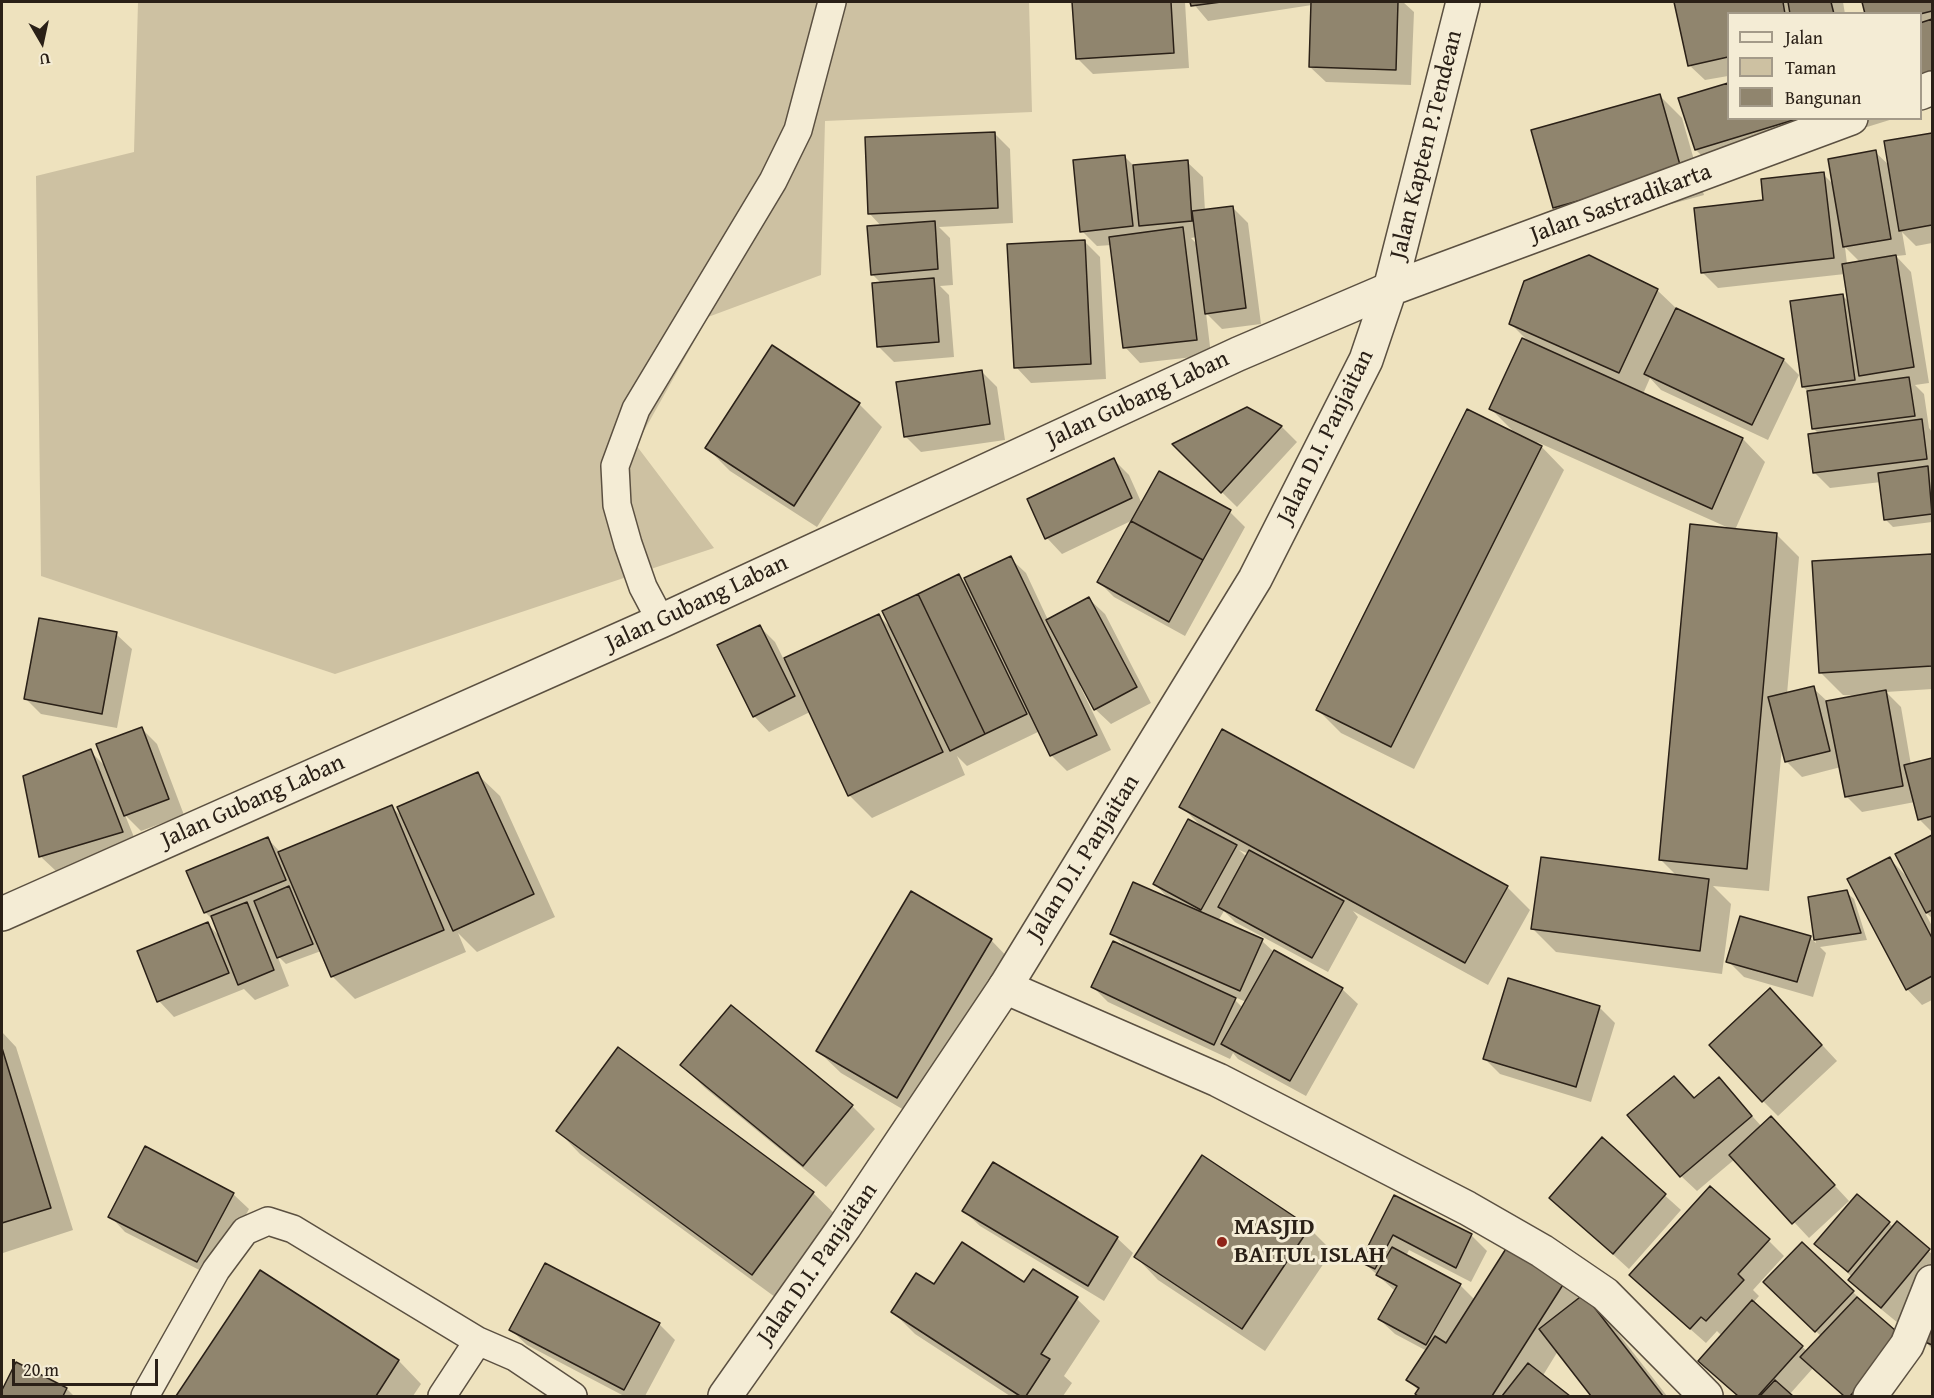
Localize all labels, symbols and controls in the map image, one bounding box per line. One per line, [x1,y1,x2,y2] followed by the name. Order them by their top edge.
[12,12,72,72] north arrow
[1727,12,1922,120] legend
[1785,24,1823,51] text: Jalan
[1385,27,1469,263] street label: Jalan Kapten P.Tendean
[38,47,52,72] text: U
[1785,54,1836,81] text: Taman
[1785,84,1861,111] text: Bangunan
[1527,158,1715,250] street label: Jalan Sastradikarta
[1042,345,1234,455] street label: Jalan Gubang Laban
[1271,345,1381,529] street label: Jalan D.I. Panjaitan
[601,549,793,659] street label: Jalan Gubang Laban
[157,749,349,855] street label: Jalan Gubang Laban
[1021,770,1147,946] street label: Jalan D.I. Panjaitan
[752,1178,884,1350] street label: Jalan D.I. Panjaitan
[1234,1214,1385,1270] place label: MASJID BAITUL ISLAH
[1215,1235,1229,1249] marker: MASJID BAITUL ISLAH
[15,1347,160,1385] scale bar
[23,1356,59,1383] text: 20 m

